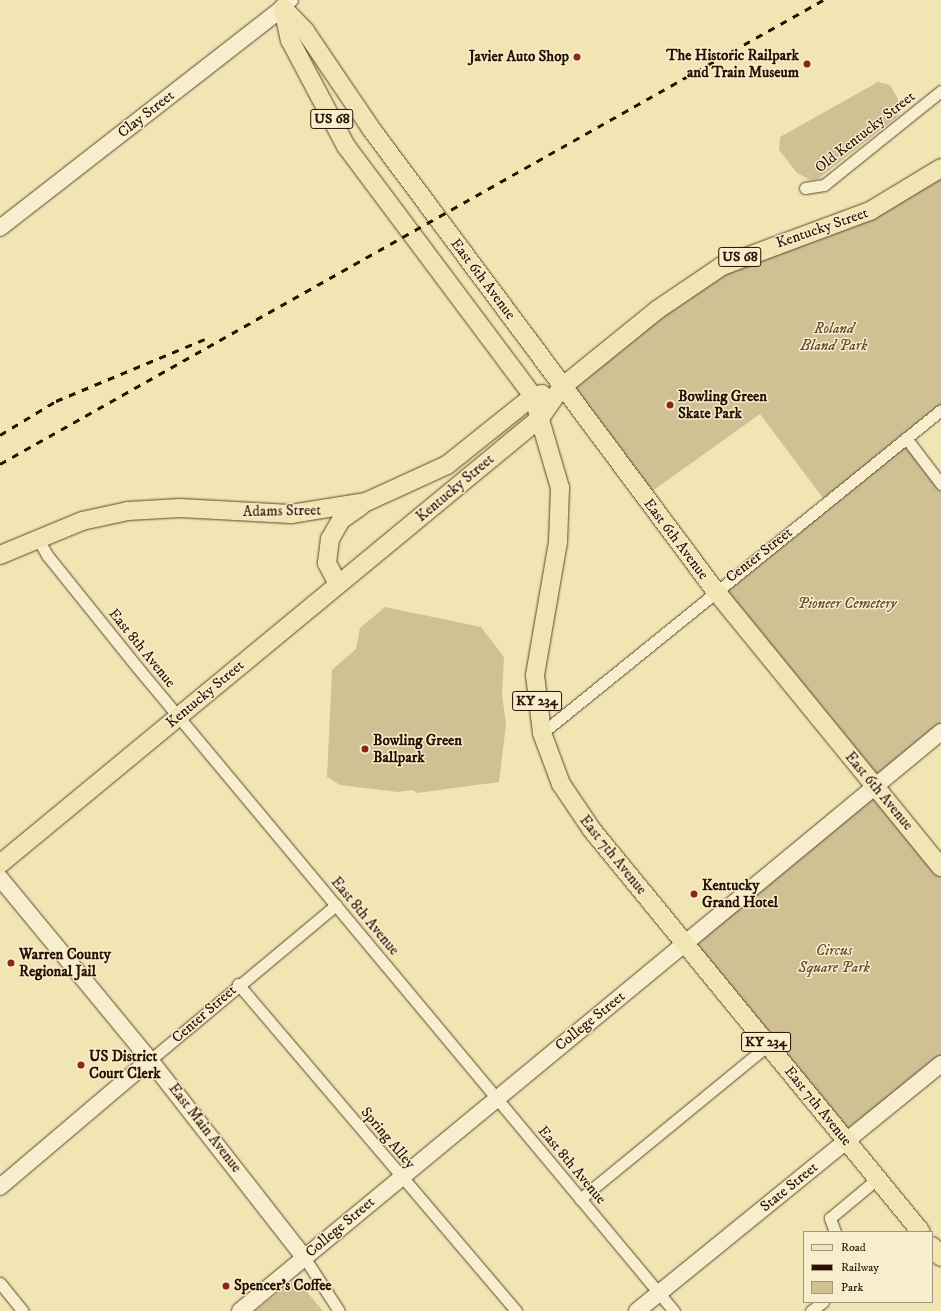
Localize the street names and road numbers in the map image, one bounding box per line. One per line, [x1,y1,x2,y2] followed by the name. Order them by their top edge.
[114,86,178,142] street label: Clay Street
[811,87,919,177] street label: Old Kentucky Street
[310,107,354,131] road number: US 68
[774,204,870,252] street label: Kentucky Street
[447,235,519,323] street label: East 6th Avenue
[718,245,762,269] road number: US 68
[412,450,498,526] street label: Kentucky Street
[640,495,712,583] street label: East 6th Avenue
[243,501,321,521] street label: Adams Street
[722,524,796,586] street label: Center Street
[105,605,179,691] street label: East 8th Avenue
[162,656,248,732] street label: Kentucky Street
[512,689,562,713] road number: KY 234
[841,748,917,834] street label: East 6th Avenue
[575,812,651,898] street label: East 7th Avenue
[327,873,403,959] street label: East 8th Avenue
[168,981,240,1047] street label: Center Street
[551,987,629,1055] street label: College Street
[741,1030,791,1054] road number: KY 234
[780,1063,856,1149] street label: East 7th Avenue
[165,1080,245,1176] street label: East Main Avenue
[357,1103,419,1173] street label: Spring Alley
[534,1122,610,1208] street label: East 8th Avenue
[757,1158,821,1216] street label: State Street
[302,1193,378,1261] street label: College Street

